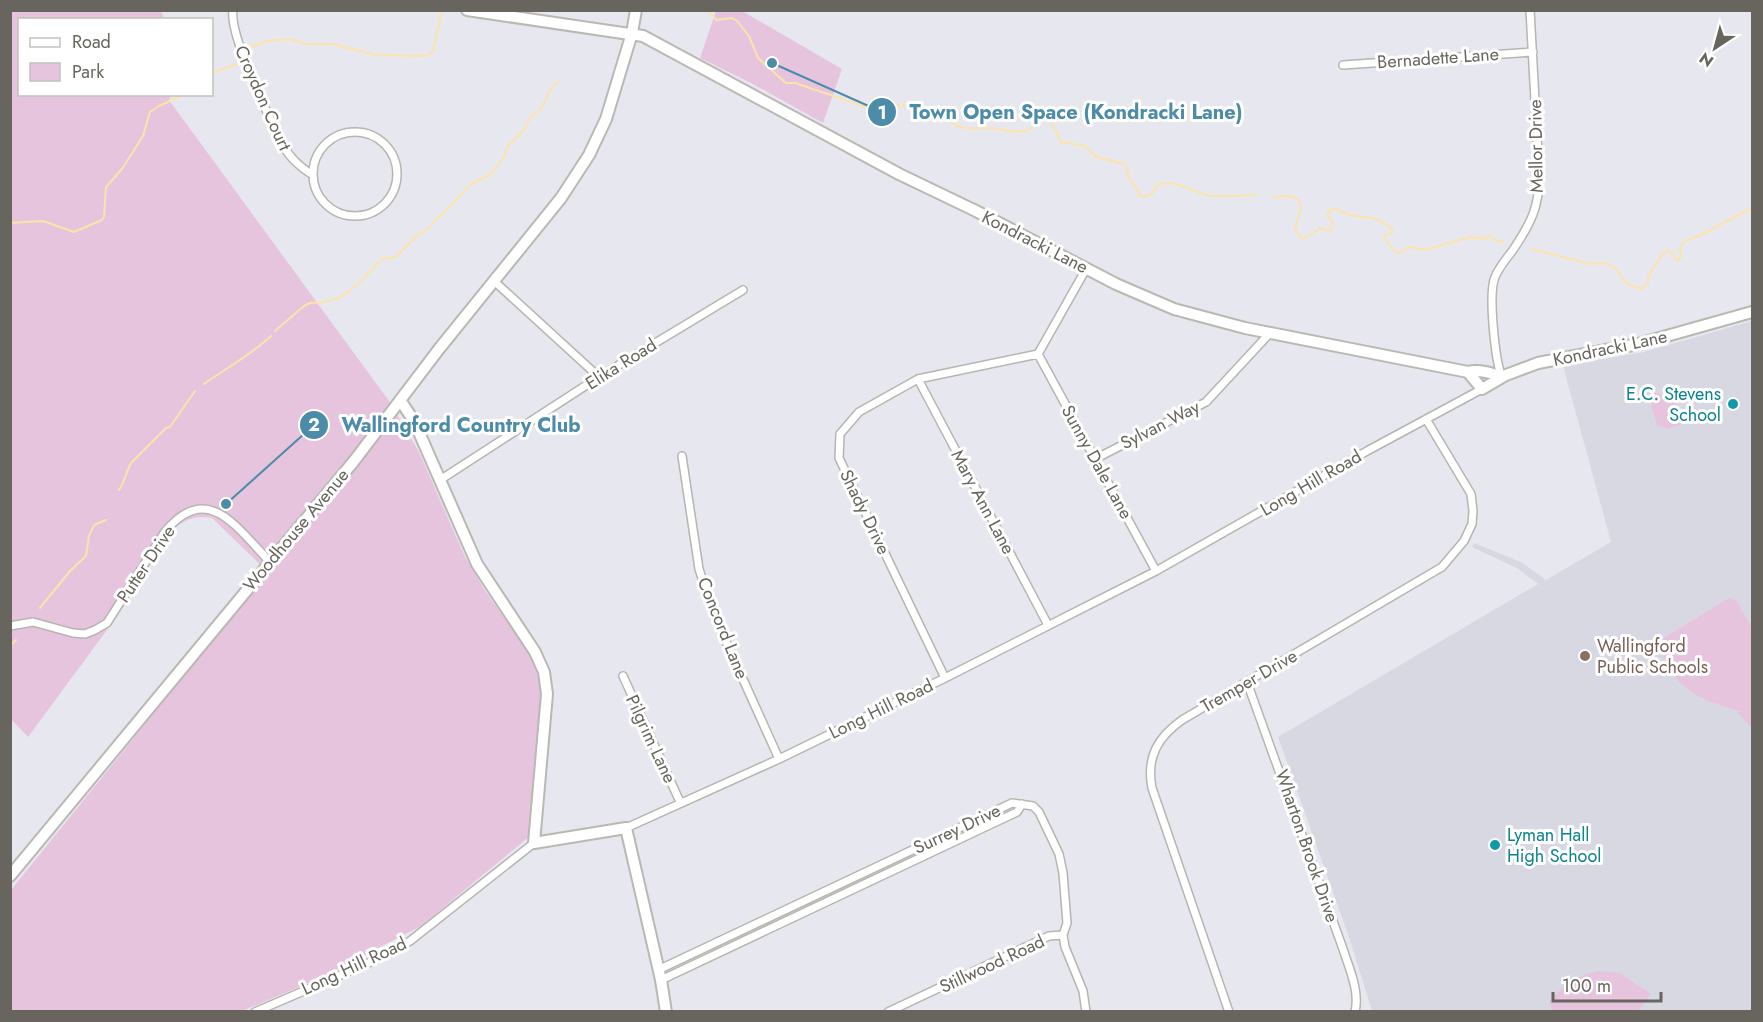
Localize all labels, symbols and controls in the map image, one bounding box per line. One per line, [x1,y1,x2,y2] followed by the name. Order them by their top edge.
[18,18,213,96] legend
[1685,18,1745,78] north arrow
[72,29,111,55] text: Road
[228,41,298,155] street label: Croydon Court
[1376,41,1500,75] street label: Bernadette Lane
[1695,47,1718,73] text: N
[72,59,104,85] text: Park
[867,93,1255,131] callout: Town Open Space (Kondracki Lane)
[909,98,1243,127] text: Town Open Space (Kondracki Lane)
[1522,99,1550,193] street label: Mellor Drive
[877,100,887,126] text: 1
[977,204,1093,280] street label: Kondracki Lane
[1551,323,1669,373] street label: Kondracki Lane
[580,332,662,396] street label: Elika Road
[1626,381,1721,428] place label: E.C. Stevens School
[1116,394,1204,456] street label: Sylvan Way
[1726,397,1740,411] marker: E.C. Stevens School
[1055,400,1139,524] street label: Sunny Dale Lane
[299,406,592,444] callout: Wallingford Country Club
[341,411,581,440] text: Wallingford Country Club
[308,412,320,438] text: 2
[1256,443,1366,523] street label: Long Hill Road
[945,445,1021,559] street label: Mary Ann Lane
[237,463,355,597] street label: Woodhouse Avenue
[833,465,897,559] street label: Shady Drive
[110,520,182,608] street label: Putter Drive
[691,573,755,683] street label: Concord Lane
[1597,633,1708,680] place label: Wallingford Public Schools
[1196,643,1302,719] street label: Tremper Drive
[1578,649,1592,663] marker: Wallingford Public Schools
[824,673,938,745] street label: Long Hill Road
[619,691,683,787] street label: Pilgrim Lane
[1269,766,1345,926] street label: Wharton Brook Drive
[909,797,1005,861] street label: Surrey Drive
[1507,822,1601,869] place label: Lyman Hall High School
[1488,838,1502,852] marker: Lyman Hall High School
[935,928,1049,1000] street label: Stillwood Road
[297,930,411,1002] street label: Long Hill Road
[1553,965,1661,1003] scale bar
[1562,973,1611,999] text: 100 m

